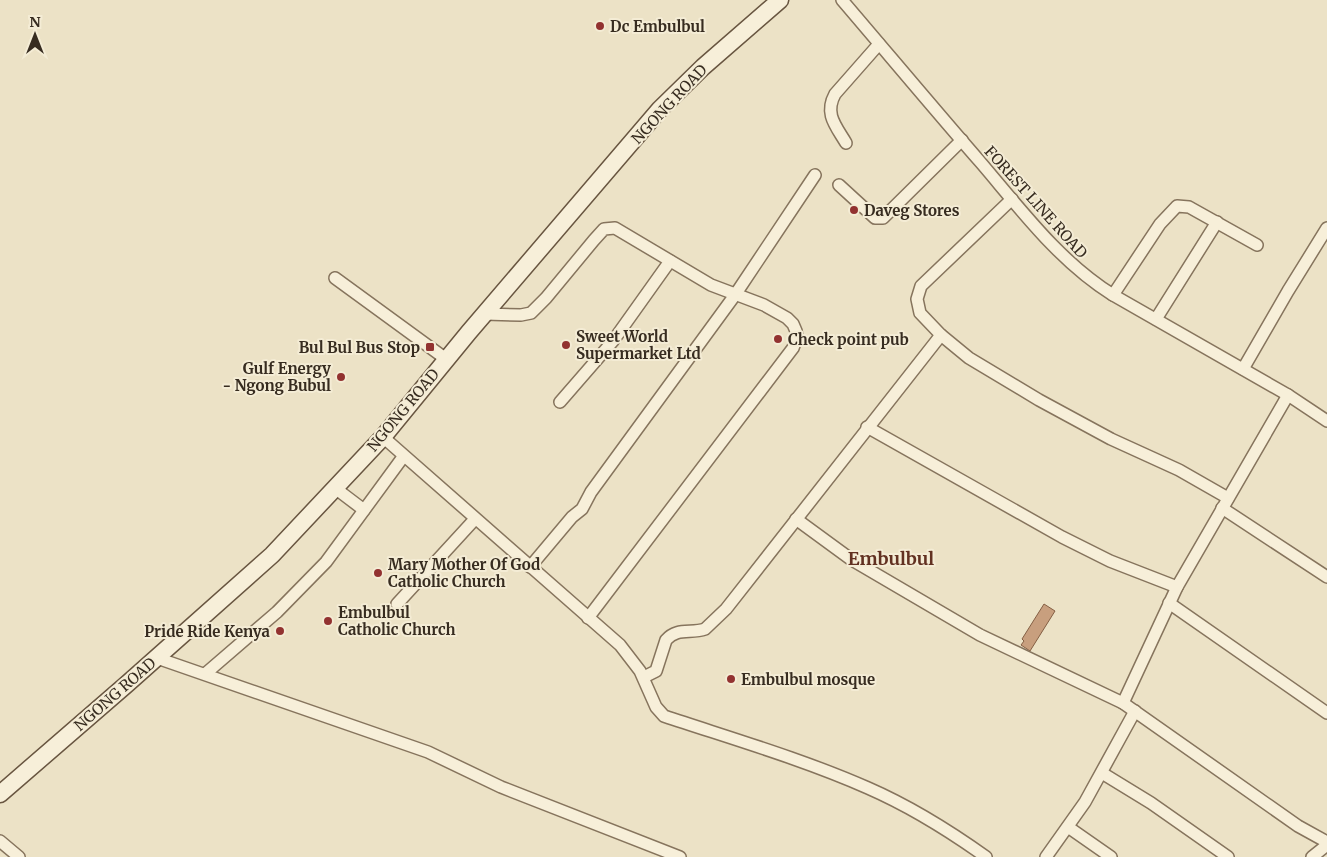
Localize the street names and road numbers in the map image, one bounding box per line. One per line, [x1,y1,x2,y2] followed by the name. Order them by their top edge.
[627,60,711,148] street label: NGONG ROAD
[981,142,1091,262] street label: FOREST LINE ROAD
[363,365,443,455] street label: NGONG ROAD
[70,653,160,735] street label: NGONG ROAD

